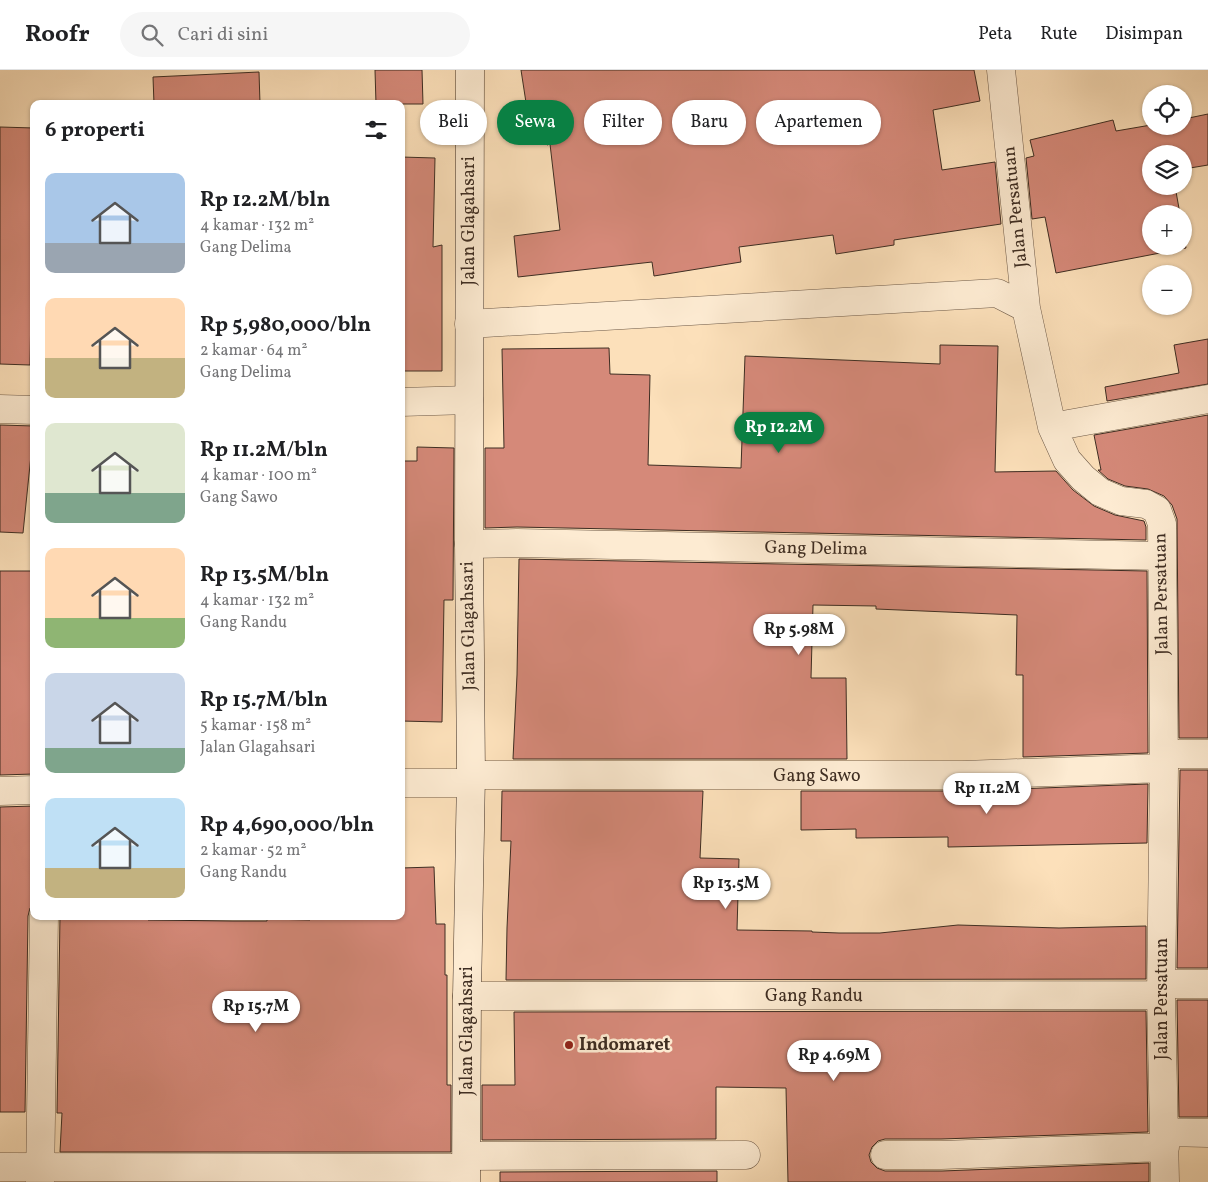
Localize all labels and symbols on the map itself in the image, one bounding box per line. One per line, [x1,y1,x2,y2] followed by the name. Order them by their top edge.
[997,145,1035,269] street label: Jalan Persatuan
[457,156,482,286] street label: Jalan Glagahsari
[727,412,831,454] pin: Rp 12.2M
[1148,532,1176,655] street label: Jalan Persatuan
[764,536,868,562] street label: Gang Delima
[455,561,483,691] street label: Jalan Glagahsari
[747,614,851,656] pin: Rp 5.98M
[773,764,861,789] street label: Gang Sawo
[935,772,1039,815] pin: Rp 11.2M
[674,868,778,910] pin: Rp 13.5M
[1150,938,1175,1060] street label: Jalan Persatuan
[455,966,480,1096] street label: Jalan Glagahsari
[765,984,863,1009] street label: Gang Randu
[204,990,308,1033] pin: Rp 15.7M
[579,1033,671,1058] place label: Indomaret
[563,1039,575,1051] marker: Indomaret
[782,1040,886,1082] pin: Rp 4.69M

